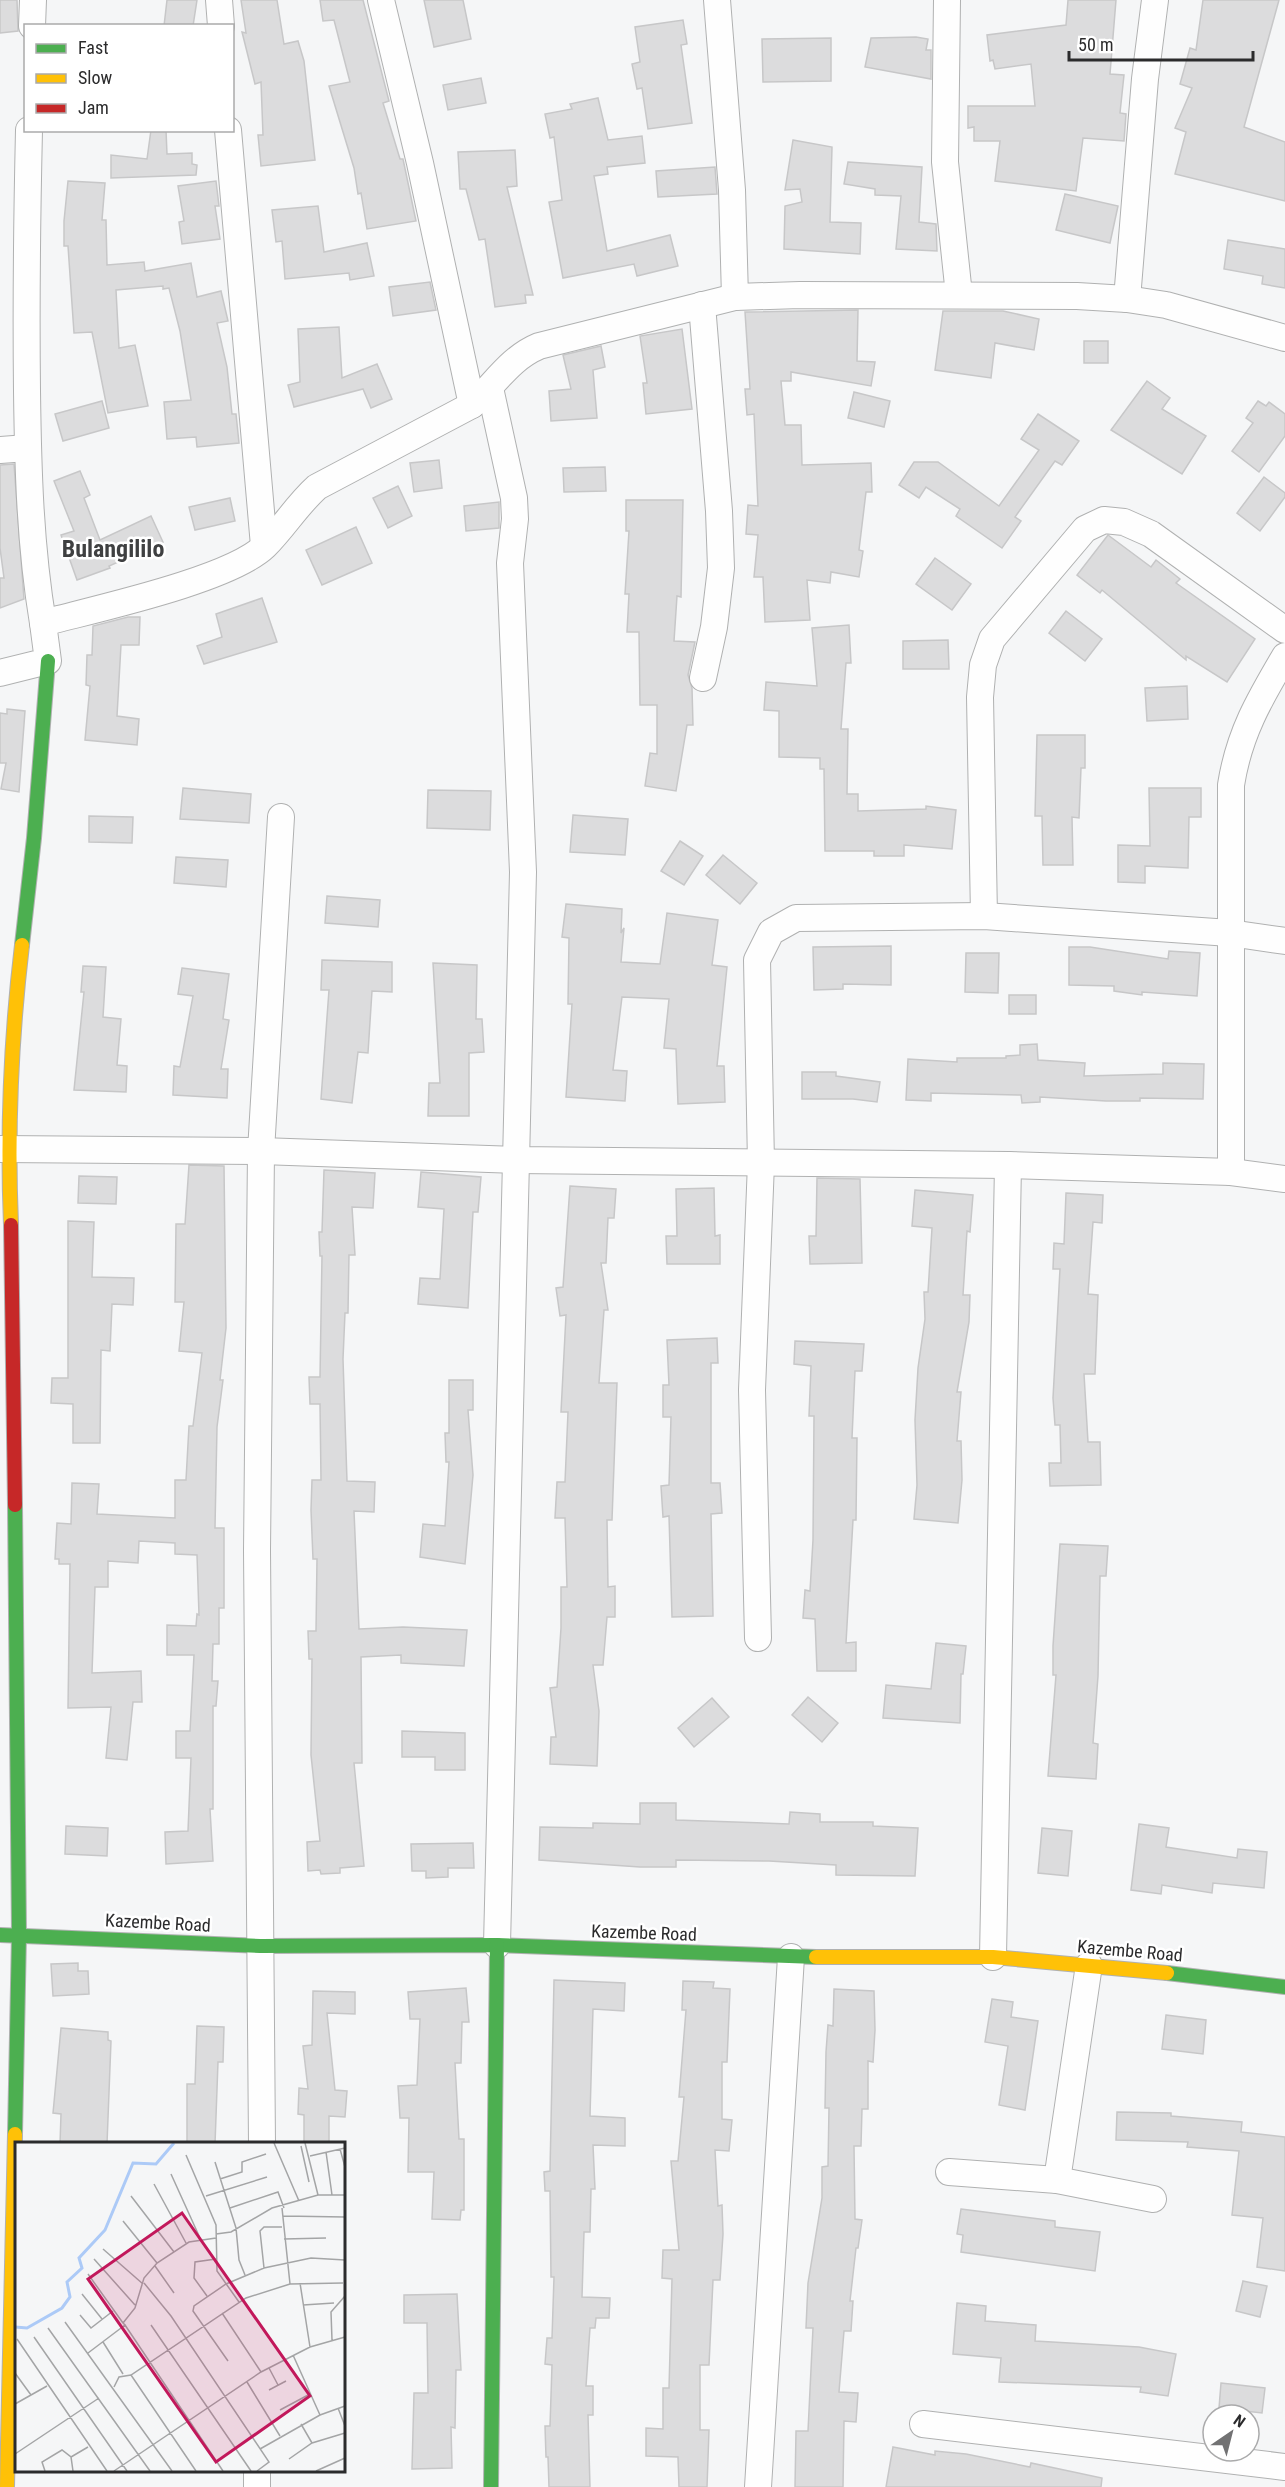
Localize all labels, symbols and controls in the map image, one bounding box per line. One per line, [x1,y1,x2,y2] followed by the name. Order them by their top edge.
[24,24,234,132] legend
[1069,24,1254,62] scale bar
[1078,34,1113,55] text: 50 m
[78,37,109,58] text: Fast
[78,67,113,88] text: Slow
[78,97,109,118] text: Jam
[62,535,164,563] district label: Bulangililo
[105,1909,211,1936] street label: Kazembe Road
[591,1920,697,1945] street label: Kazembe Road
[1076,1935,1184,1966] street label: Kazembe Road
[15,2142,345,2472] inset map
[1201,2403,1261,2463] north arrow
[1230,2411,1249,2432] text: N

